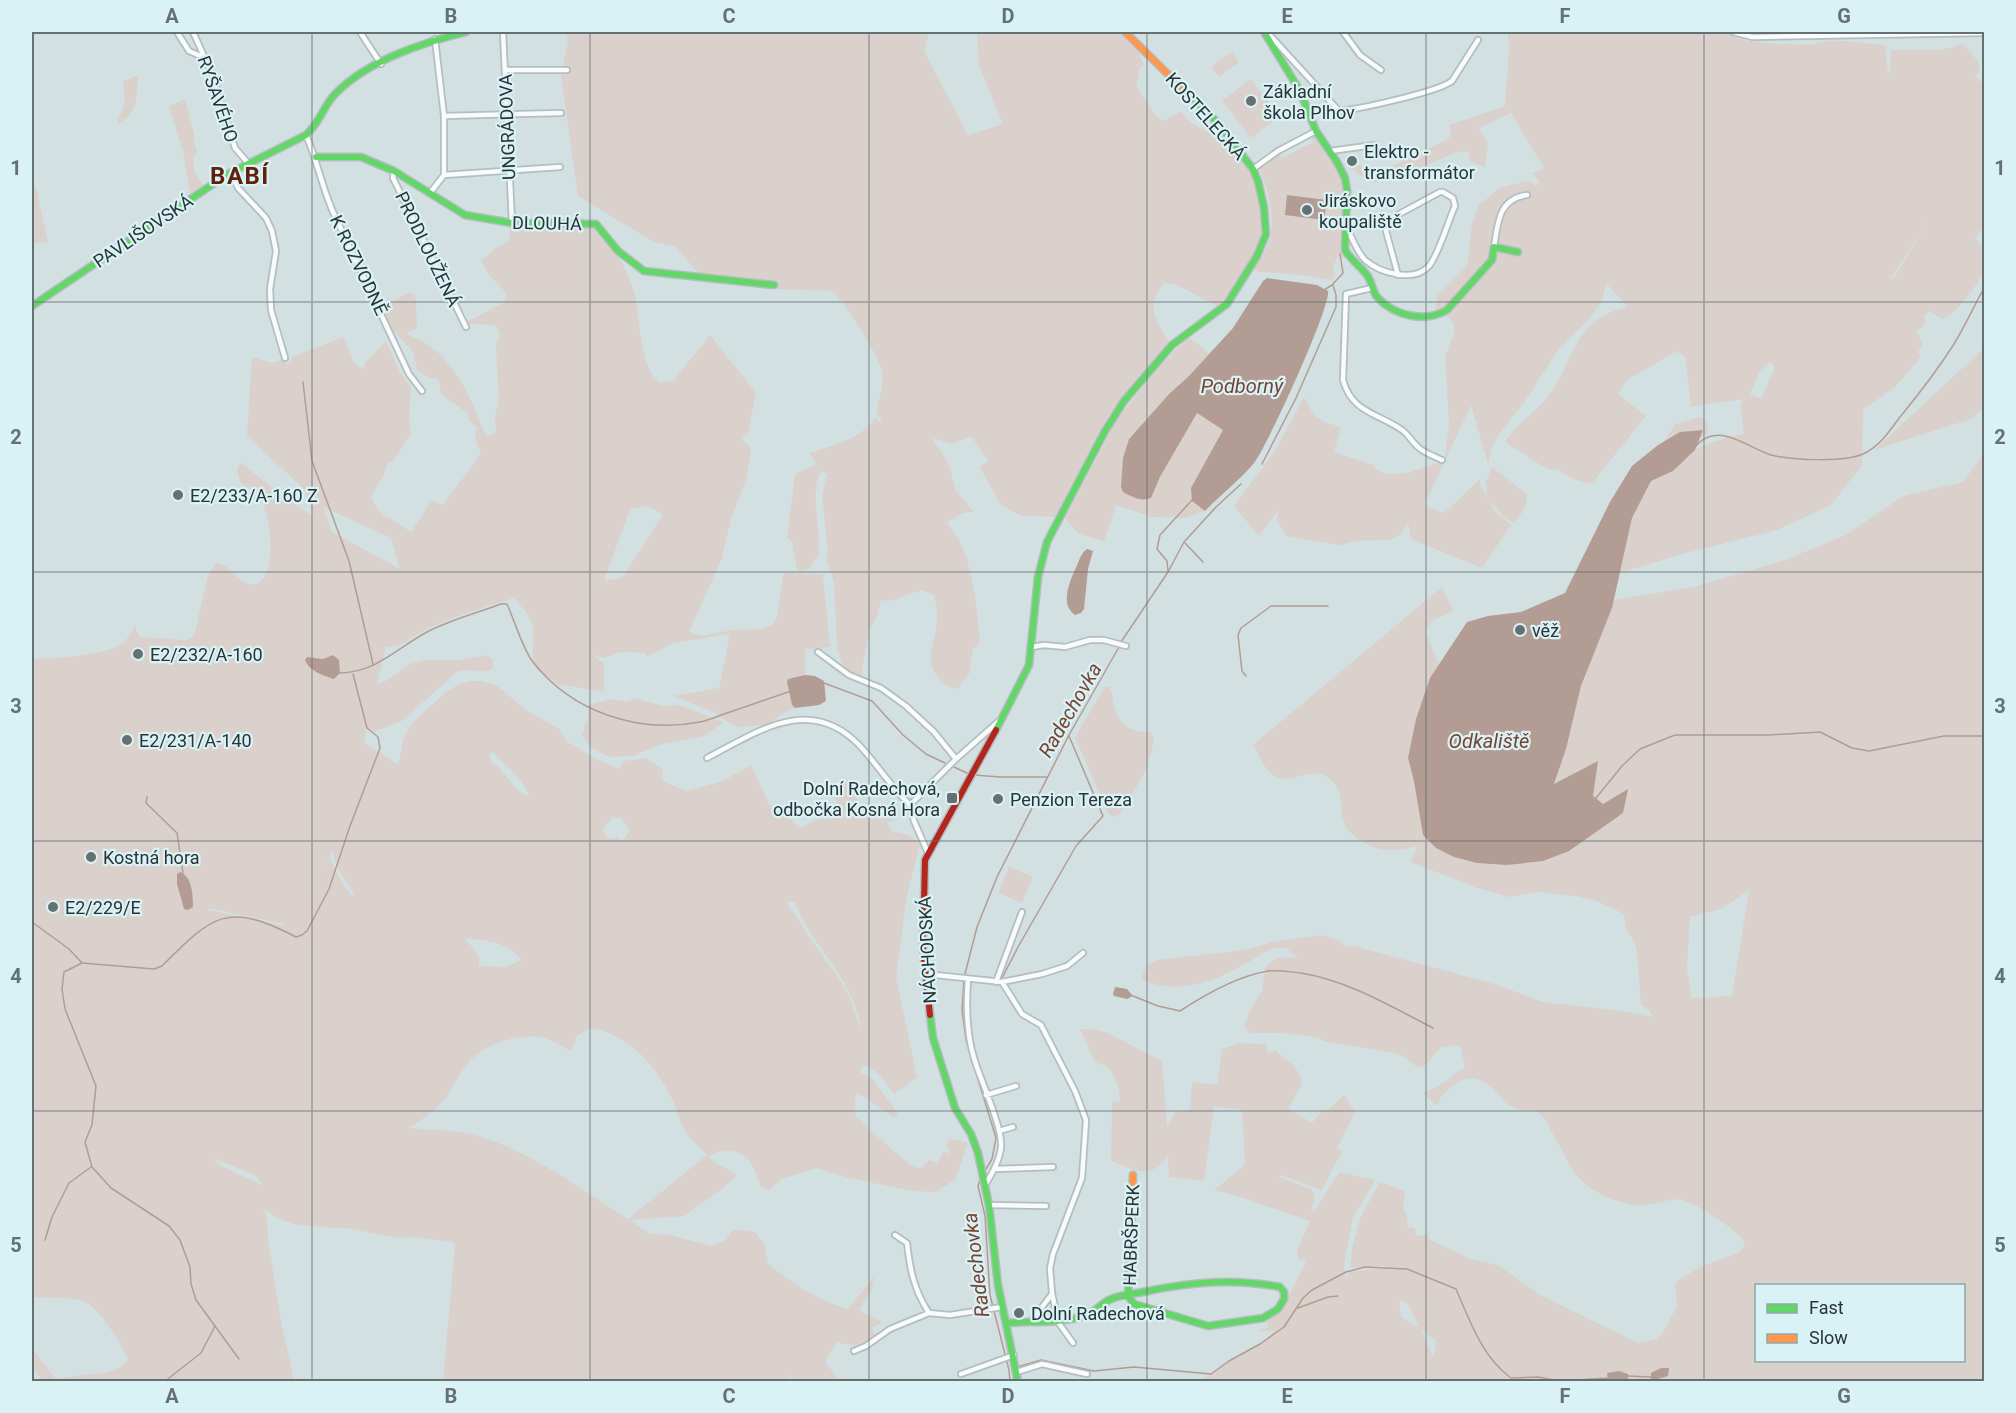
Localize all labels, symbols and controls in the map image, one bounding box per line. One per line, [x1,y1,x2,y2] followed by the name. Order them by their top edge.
[165,4,179,28] text: A
[445,4,457,28] text: B
[722,4,736,28] text: C
[1002,4,1015,28] text: D
[1281,4,1293,28] text: E
[1560,4,1571,28] text: F
[1837,4,1851,28] text: G
[193,53,243,145] street label: RYŠAVÉHO
[1161,68,1251,164] street label: KOSTELECKÁ
[495,73,519,180] street label: UNGRÁDOVA
[1263,81,1355,123] place label: Základní škola Plhov
[1244,94,1258,108] marker: Základní škola Plhov
[1364,141,1475,183] place label: Elektro - transformátor
[1345,154,1359,168] marker: Elektro - transformátor
[10,156,22,180] text: 1
[1994,156,2006,180] text: 1
[210,162,270,190] district label: BABÍ
[391,188,465,310] street label: PRODLOUŽENÁ
[89,190,197,272] street label: PAVLIŠOVSKÁ
[1319,190,1402,232] place label: Jiráskovo koupaliště
[1300,203,1314,217] marker: Jiráskovo koupaliště
[326,212,392,318] street label: K ROZVODNĚ
[512,212,582,234] street label: DLOUHÁ
[1201,374,1284,398] water label: Podborný
[10,425,22,449] text: 2
[1994,425,2006,449] text: 2
[190,485,318,506] place label: E2/233/A-160 Z
[171,488,185,502] marker: E2/233/A-160 Z
[1532,620,1559,641] place label: věž
[1513,623,1527,637] marker: věž
[150,644,263,665] place label: E2/232/A-160
[131,647,145,661] marker: E2/232/A-160
[1033,658,1107,762] water label: Radechovka
[10,694,22,718] text: 3
[1994,694,2006,718] text: 3
[1449,729,1529,753] water label: Odkaliště
[139,730,252,751] place label: E2/231/A-140
[120,733,134,747] marker: E2/231/A-140
[773,778,940,820] place label: Dolní Radechová, odbočka Kosná Hora
[1010,789,1132,810] place label: Penzion Tereza
[945,791,959,805] marker: Dolní Radechová, odbočka Kosná Hora
[991,792,1005,806] marker: Penzion Tereza
[103,847,199,868] place label: Kostná hora
[84,850,98,864] marker: Kostná hora
[914,896,940,1004] street label: NÁCHODSKÁ
[65,897,141,918] place label: E2/229/E
[46,900,60,914] marker: E2/229/E
[10,964,22,988] text: 4
[1994,964,2006,988] text: 4
[1119,1183,1143,1286] street label: HABRŠPERK
[958,1211,994,1319] water label: Radechovka
[10,1233,22,1257] text: 5
[1994,1233,2006,1257] text: 5
[1755,1284,1965,1362] legend
[1809,1297,1844,1318] text: Fast
[1031,1303,1165,1324] place label: Dolní Radechová
[1012,1306,1026,1320] marker: Dolní Radechová
[1809,1327,1848,1348] text: Slow
[165,1384,179,1408] text: A
[445,1384,457,1408] text: B
[722,1384,736,1408] text: C
[1002,1384,1015,1408] text: D
[1281,1384,1293,1408] text: E
[1560,1384,1571,1408] text: F
[1837,1384,1851,1408] text: G

